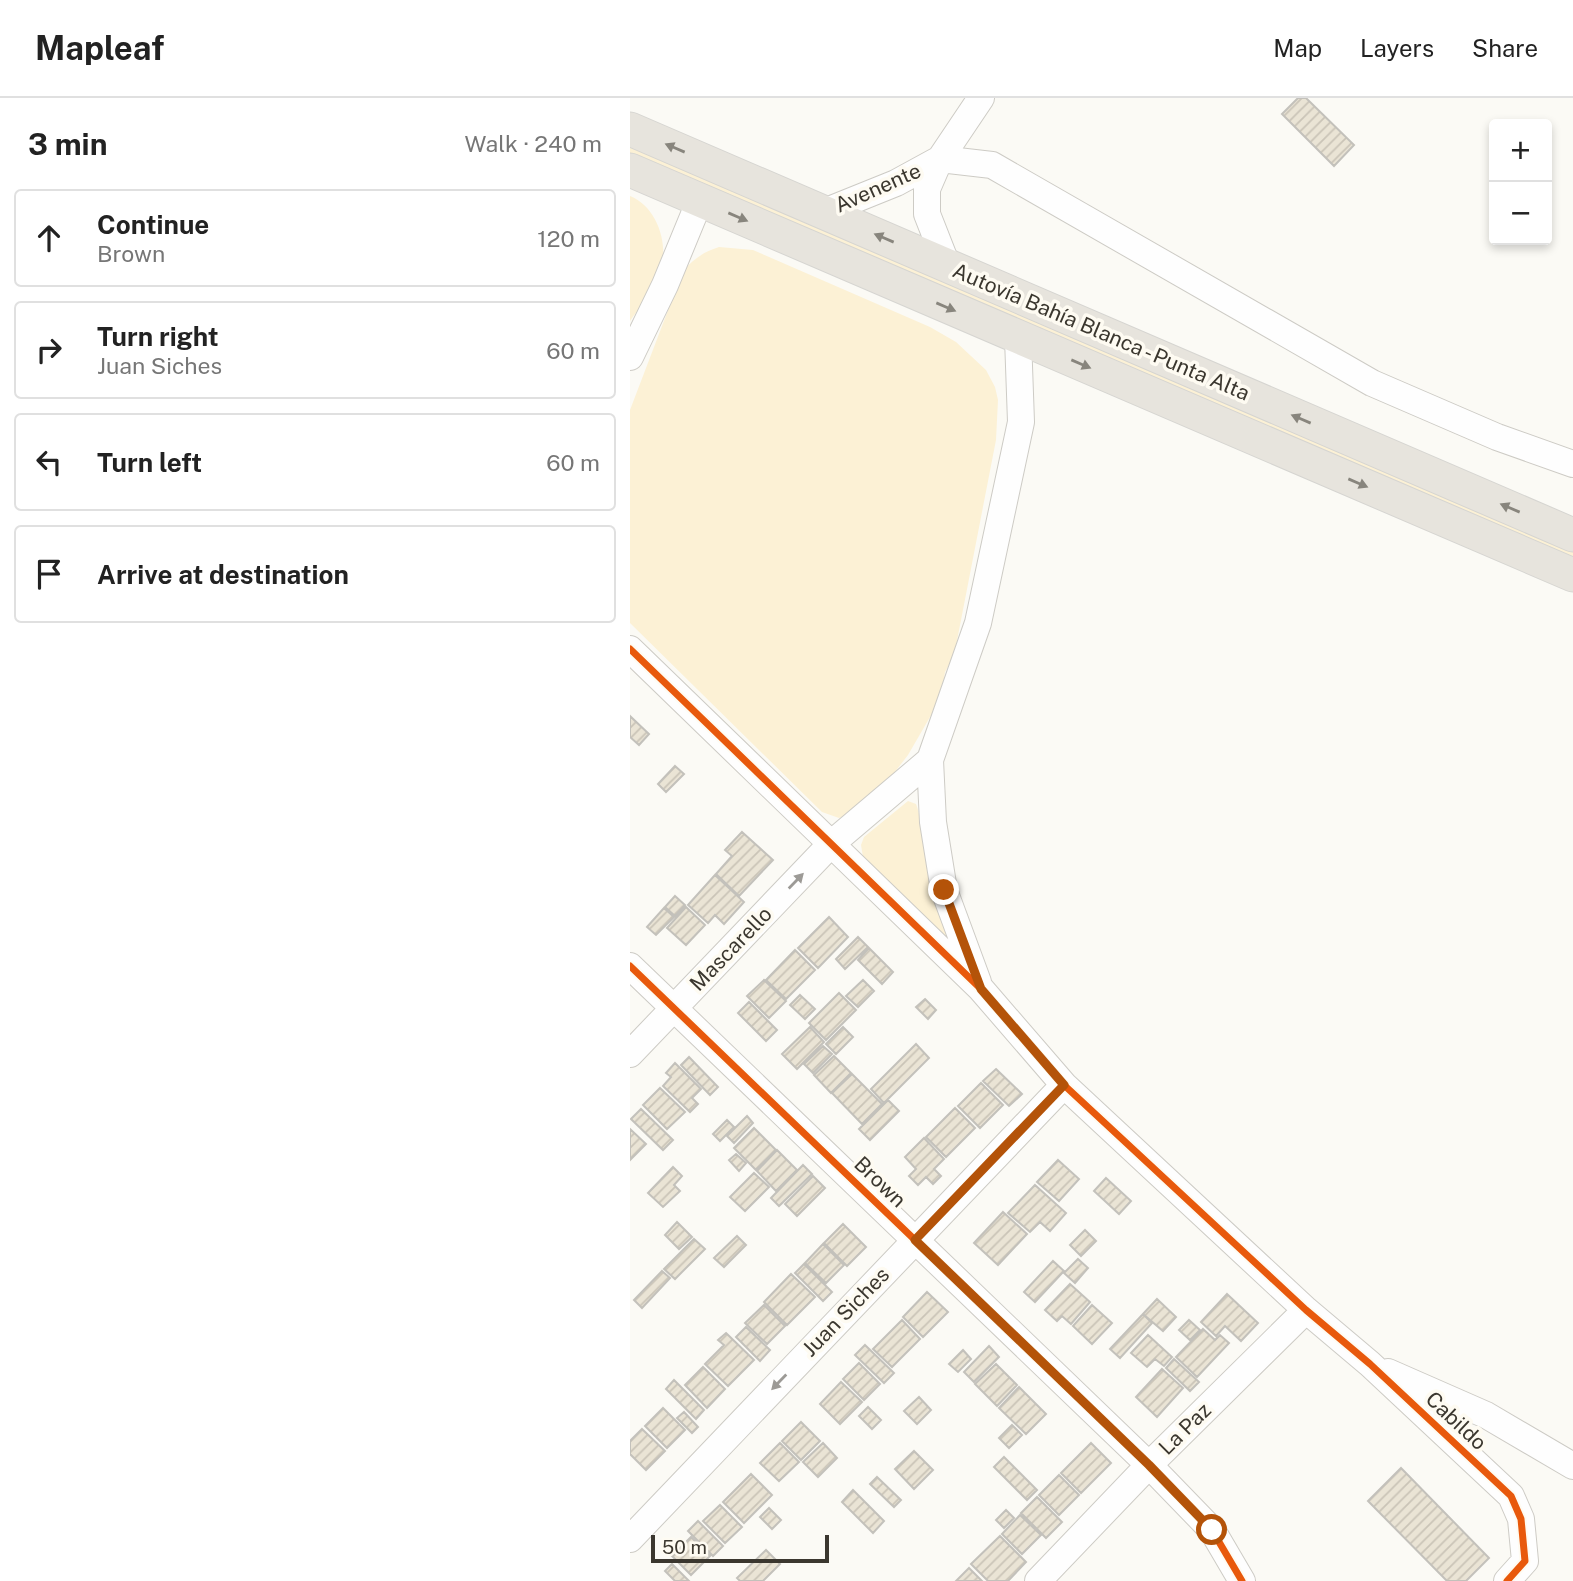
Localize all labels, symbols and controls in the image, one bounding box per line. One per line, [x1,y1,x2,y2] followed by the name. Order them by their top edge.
[35,29,164,67] text: Mapleaf
[1273,34,1322,62] text: Map
[1360,34,1434,62] text: Layers
[1472,34,1538,62] text: Share
[1489,119,1552,245] map controls
[1489,119,1552,182] button: +
[28,126,107,162] text: 3 min
[465,130,602,157] text: Walk · 240 m
[664,143,685,154] one-way arrow
[831,158,925,218] street label: Avenente
[1489,182,1552,245] button: −
[97,209,209,240] text: Continue
[727,211,748,222] one-way arrow
[30,219,68,257] icon: ahead
[537,225,600,252] text: 120 m
[874,232,894,244] one-way arrow
[97,240,165,267] text: Brown
[949,258,1253,406] street label: Autovía Bahía Blanca - Punta Alta
[936,302,957,313] one-way arrow
[97,321,219,352] text: Turn right
[30,331,68,369] icon: right
[546,337,600,364] text: 60 m
[97,352,222,379] text: Juan Siches
[1071,359,1092,370] one-way arrow
[1291,413,1311,425] one-way arrow
[30,443,68,481] icon: left
[97,447,202,478] text: Turn left
[546,449,600,476] text: 60 m
[1348,477,1368,489] one-way arrow
[1500,502,1520,514] one-way arrow
[30,555,68,593] icon: arrive
[97,559,349,590] text: Arrive at destination
[788,873,804,890] one-way arrow
[928,874,959,905] route end
[684,901,777,996] street label: Mascarello
[849,1151,911,1212] street label: Brown
[797,1262,894,1361] street label: Juan Siches
[772,1373,788,1390] one-way arrow
[1421,1386,1492,1455] street label: Cabildo
[1153,1397,1216,1460] street label: La Paz
[1196,1514,1227,1545] route start
[651,1532,830,1564] scale bar
[662,1536,707,1558] text: 50 m

